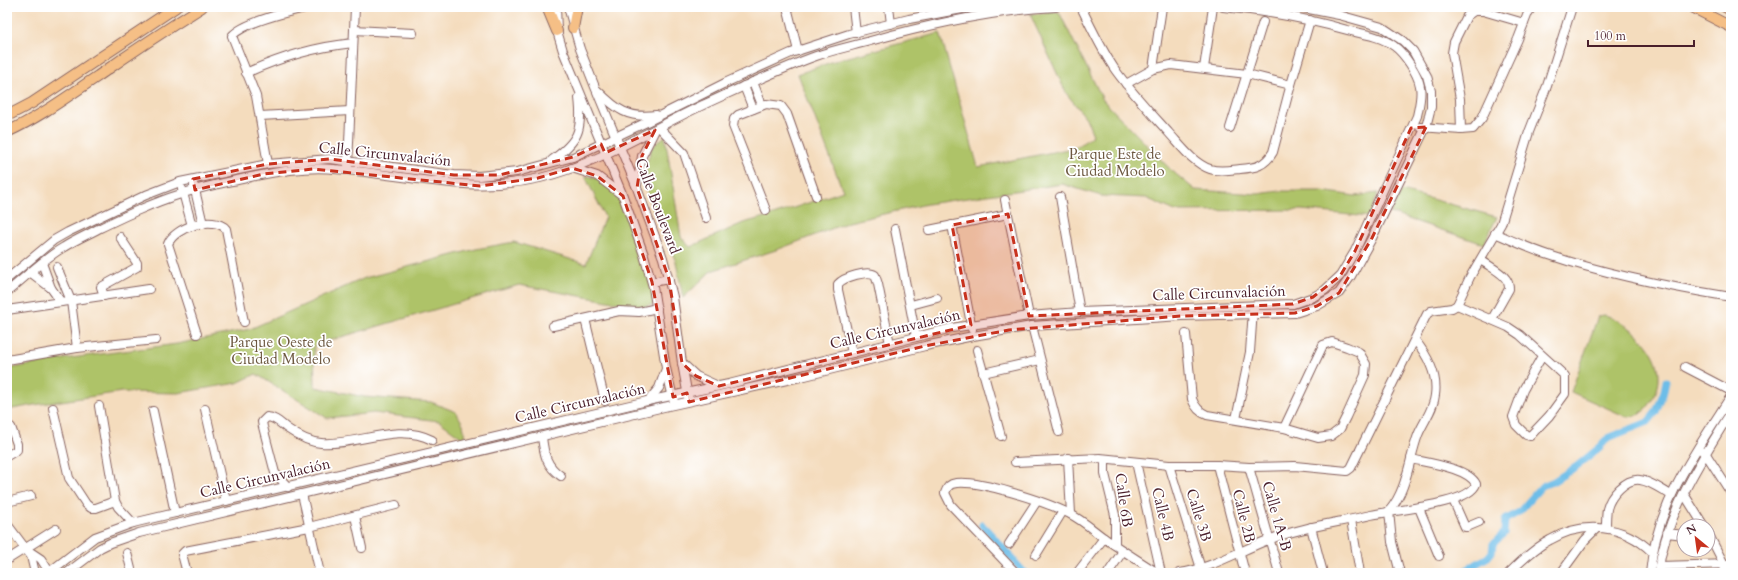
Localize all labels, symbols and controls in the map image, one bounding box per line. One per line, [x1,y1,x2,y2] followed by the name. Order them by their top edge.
[1588,22,1694,48] scale bar
[1594,28,1627,44] text: 100 m
[318,137,453,171] street label: Calle Circunvalación
[1065,144,1165,181] park label: Parque Este de Ciudad Modelo
[631,155,685,257] street label: Calle Boulevard
[1152,281,1286,305] street label: Calle Circunvalación
[828,304,963,354] street label: Calle Circunvalación
[229,332,333,369] park label: Parque Oeste de Ciudad Modelo
[513,378,648,428] street label: Calle Circunvalación
[198,453,333,503] street label: Calle Circunvalación
[1110,472,1138,528] street label: Calle 6B
[1258,479,1296,553] street label: Calle 1A-B
[1147,485,1179,543] street label: Calle 4B
[1181,486,1217,544] street label: Calle 3B
[1228,487,1260,545] street label: Calle 2B
[1676,518,1716,558] north arrow
[1684,521,1700,539] text: N

